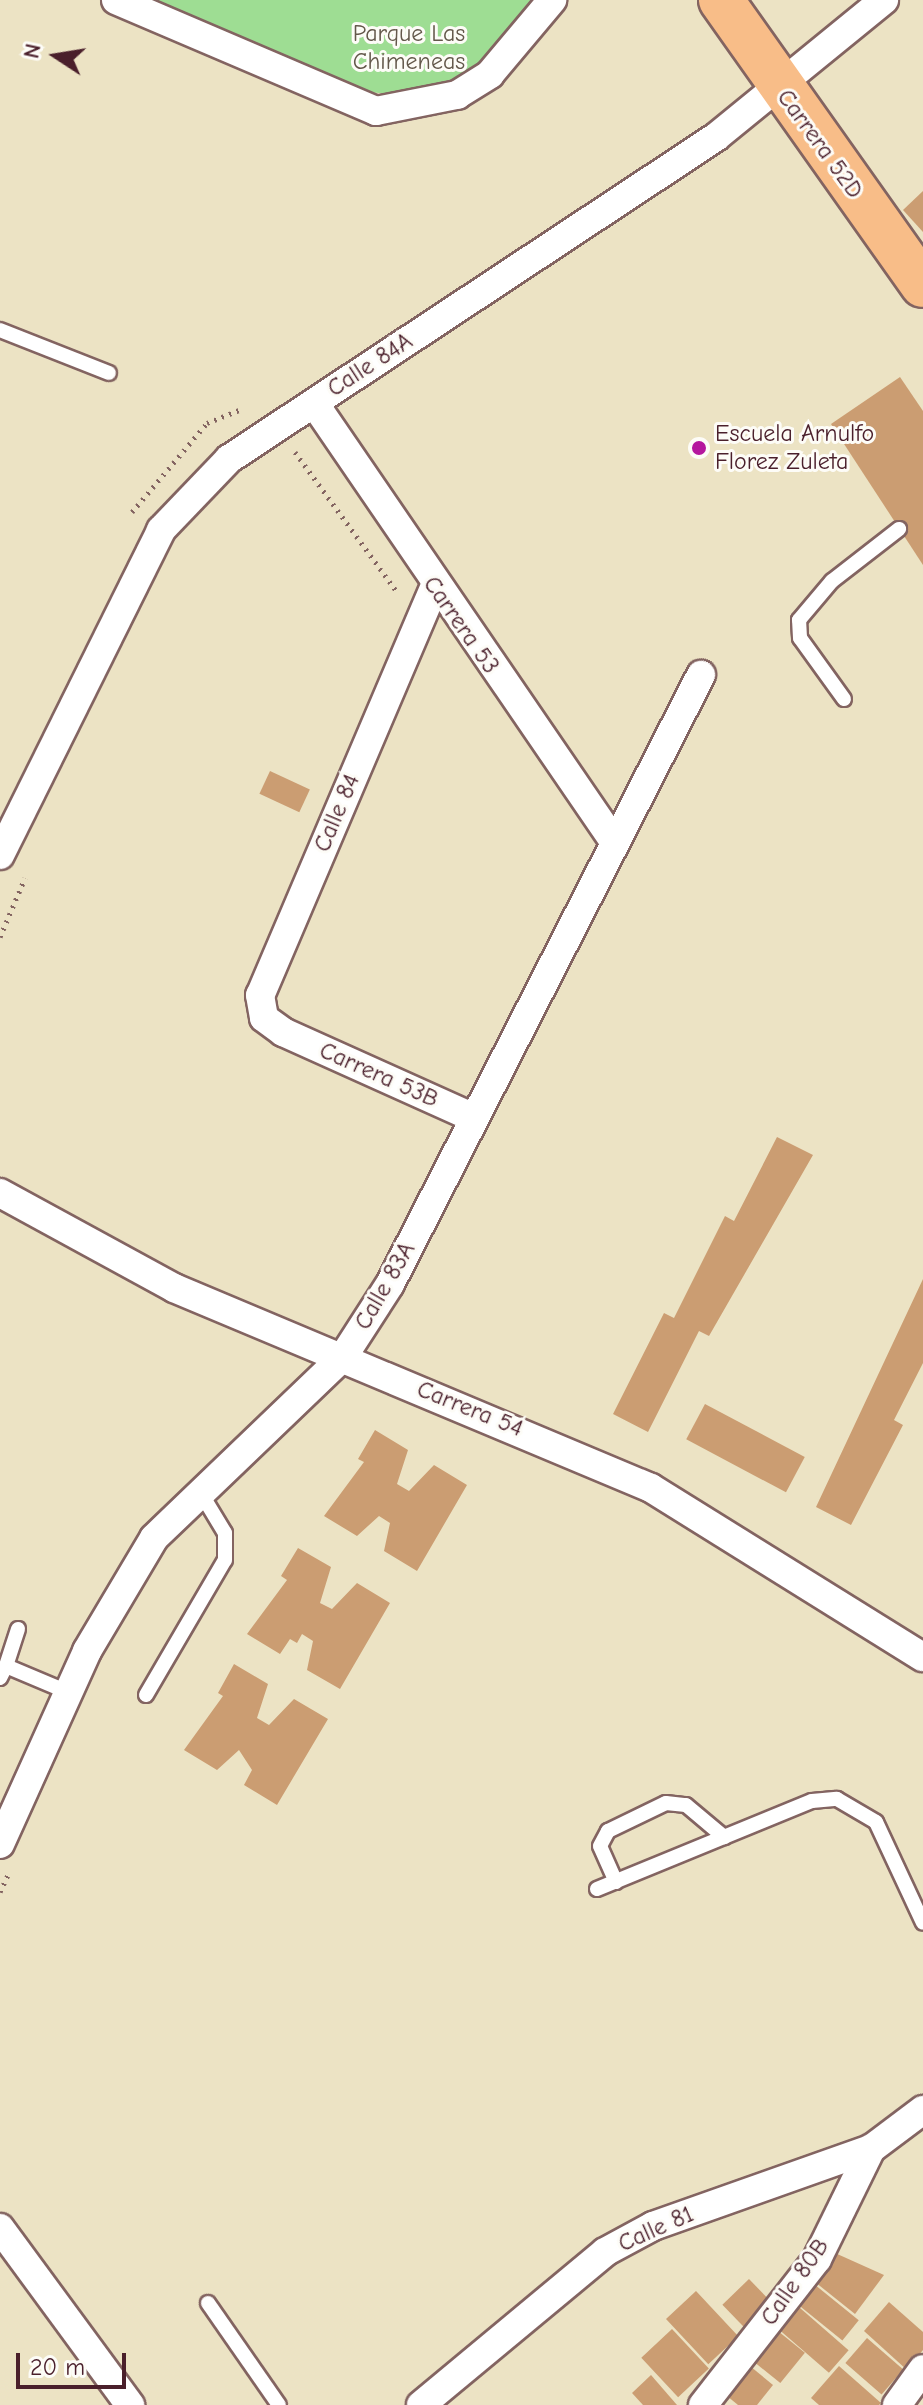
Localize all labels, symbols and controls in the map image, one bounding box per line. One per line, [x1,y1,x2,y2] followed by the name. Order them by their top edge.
[16,16,96,96] north arrow
[353,20,465,76] park label: Parque Las Chimeneas
[18,41,47,61] text: N
[771,84,869,204] street label: Carrera 52D
[322,327,418,403] street label: Calle 84A
[715,420,874,476] place label: Escuela Arnulfo Florez Zuleta
[690,439,708,457] marker: Escuela Arnulfo Florez Zuleta
[417,571,505,679] street label: Carrera 53
[308,770,366,856] street label: Calle 84
[315,1036,443,1114] street label: Carrera 53B
[348,1237,422,1335] street label: Calle 83A
[413,1375,527,1443] street label: Carrera 54
[614,2200,698,2258] street label: Calle 81
[755,2233,835,2331] street label: Calle 80B
[20,2337,130,2387] scale bar
[30,2353,85,2381] text: 20 m

